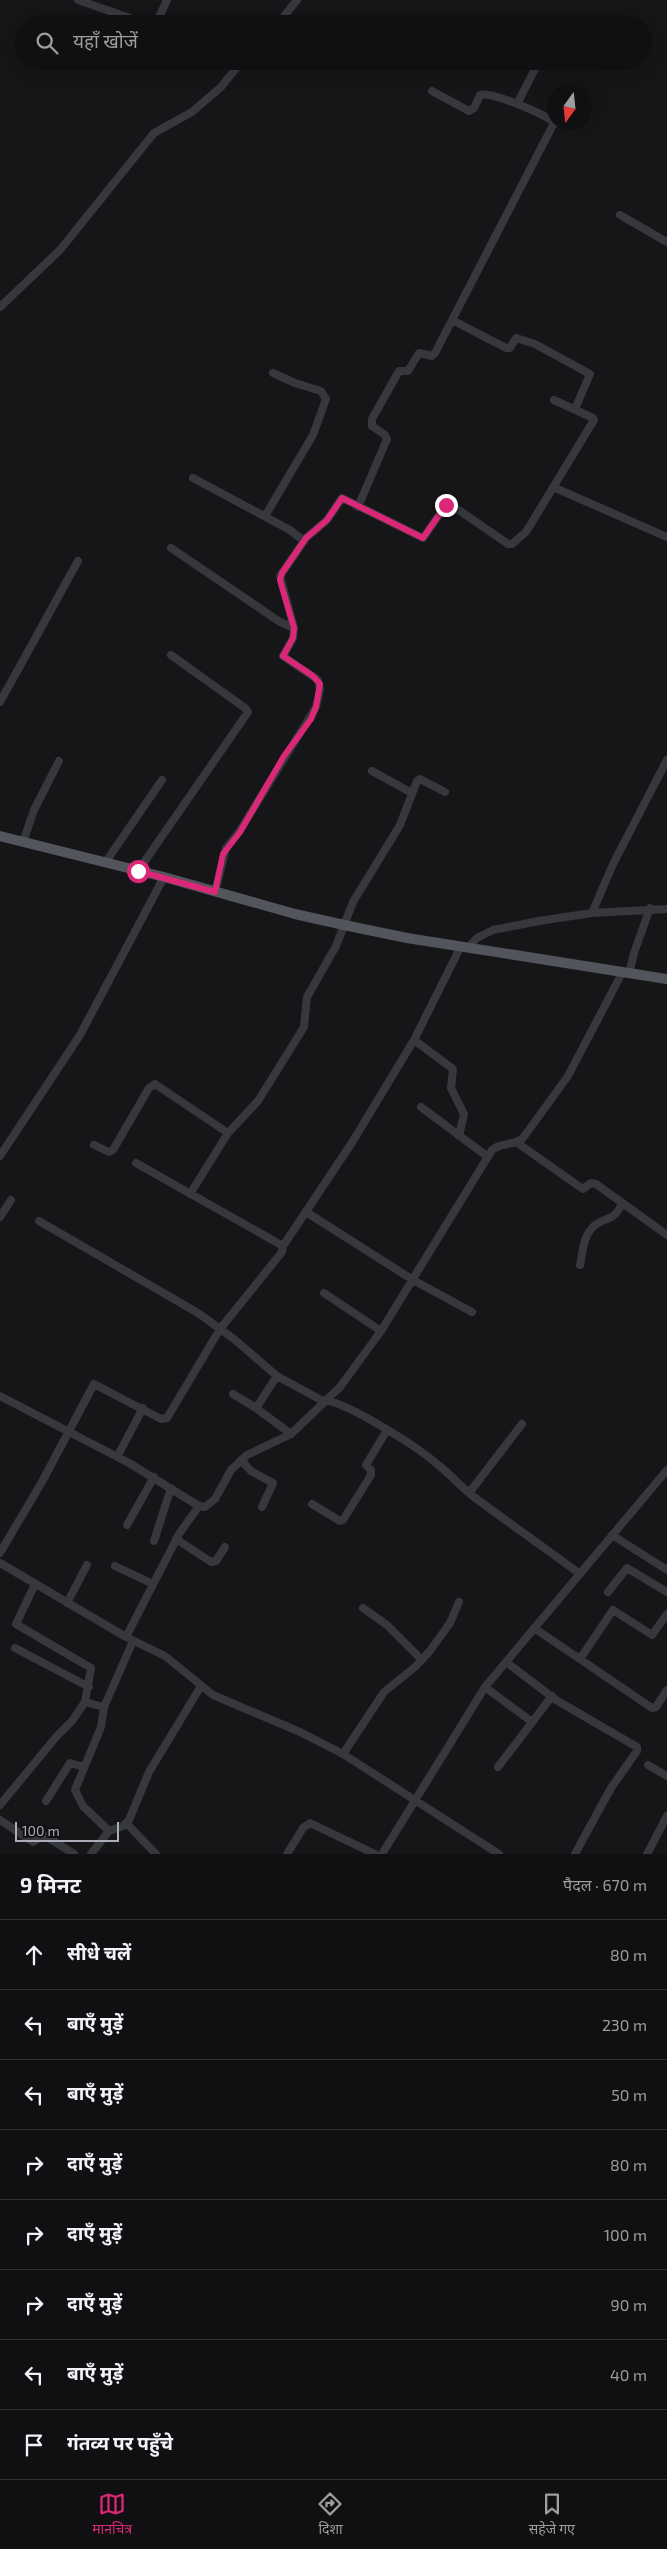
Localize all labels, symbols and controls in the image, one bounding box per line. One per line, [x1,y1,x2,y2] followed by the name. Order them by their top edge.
[15,15,652,70] search box
[33,29,61,57] icon: search
[73,29,138,52] text: यहाँ खोजें
[547,85,592,130] north arrow
[435,494,458,517] route end
[127,860,150,883] route start
[15,1819,119,1842] scale bar
[22,1822,60,1839] text: 100 m
[20,1872,81,1897] text: 9 मिनट
[563,1875,647,1894] text: पैदल · 670 m
[20,1941,48,1969] icon: ahead
[67,1941,131,1964] text: सीधे चलें
[610,1945,647,1964] text: 80 m
[20,2011,48,2039] icon: left
[67,2011,123,2034] text: बाएँ मुड़ें
[602,2015,647,2034] text: 230 m
[20,2081,48,2109] icon: left
[67,2081,123,2104] text: बाएँ मुड़ें
[611,2085,647,2104] text: 50 m
[20,2151,48,2179] icon: right
[67,2151,122,2174] text: दाएँ मुड़ें
[610,2155,647,2174] text: 80 m
[20,2221,48,2249] icon: right
[67,2221,122,2244] text: दाएँ मुड़ें
[604,2225,647,2244] text: 100 m
[20,2291,48,2319] icon: right
[67,2291,122,2314] text: दाएँ मुड़ें
[611,2295,647,2314] text: 90 m
[20,2361,48,2389] icon: left
[67,2361,123,2384] text: बाएँ मुड़ें
[610,2365,647,2384] text: 40 m
[20,2431,48,2459] icon: arrive
[67,2431,173,2454] text: गंतव्य पर पहुँचे
[92,2490,132,2540] tab: मानचित्र
[316,2490,344,2540] tab: दिशा
[529,2490,575,2540] tab: सहेजे गए

